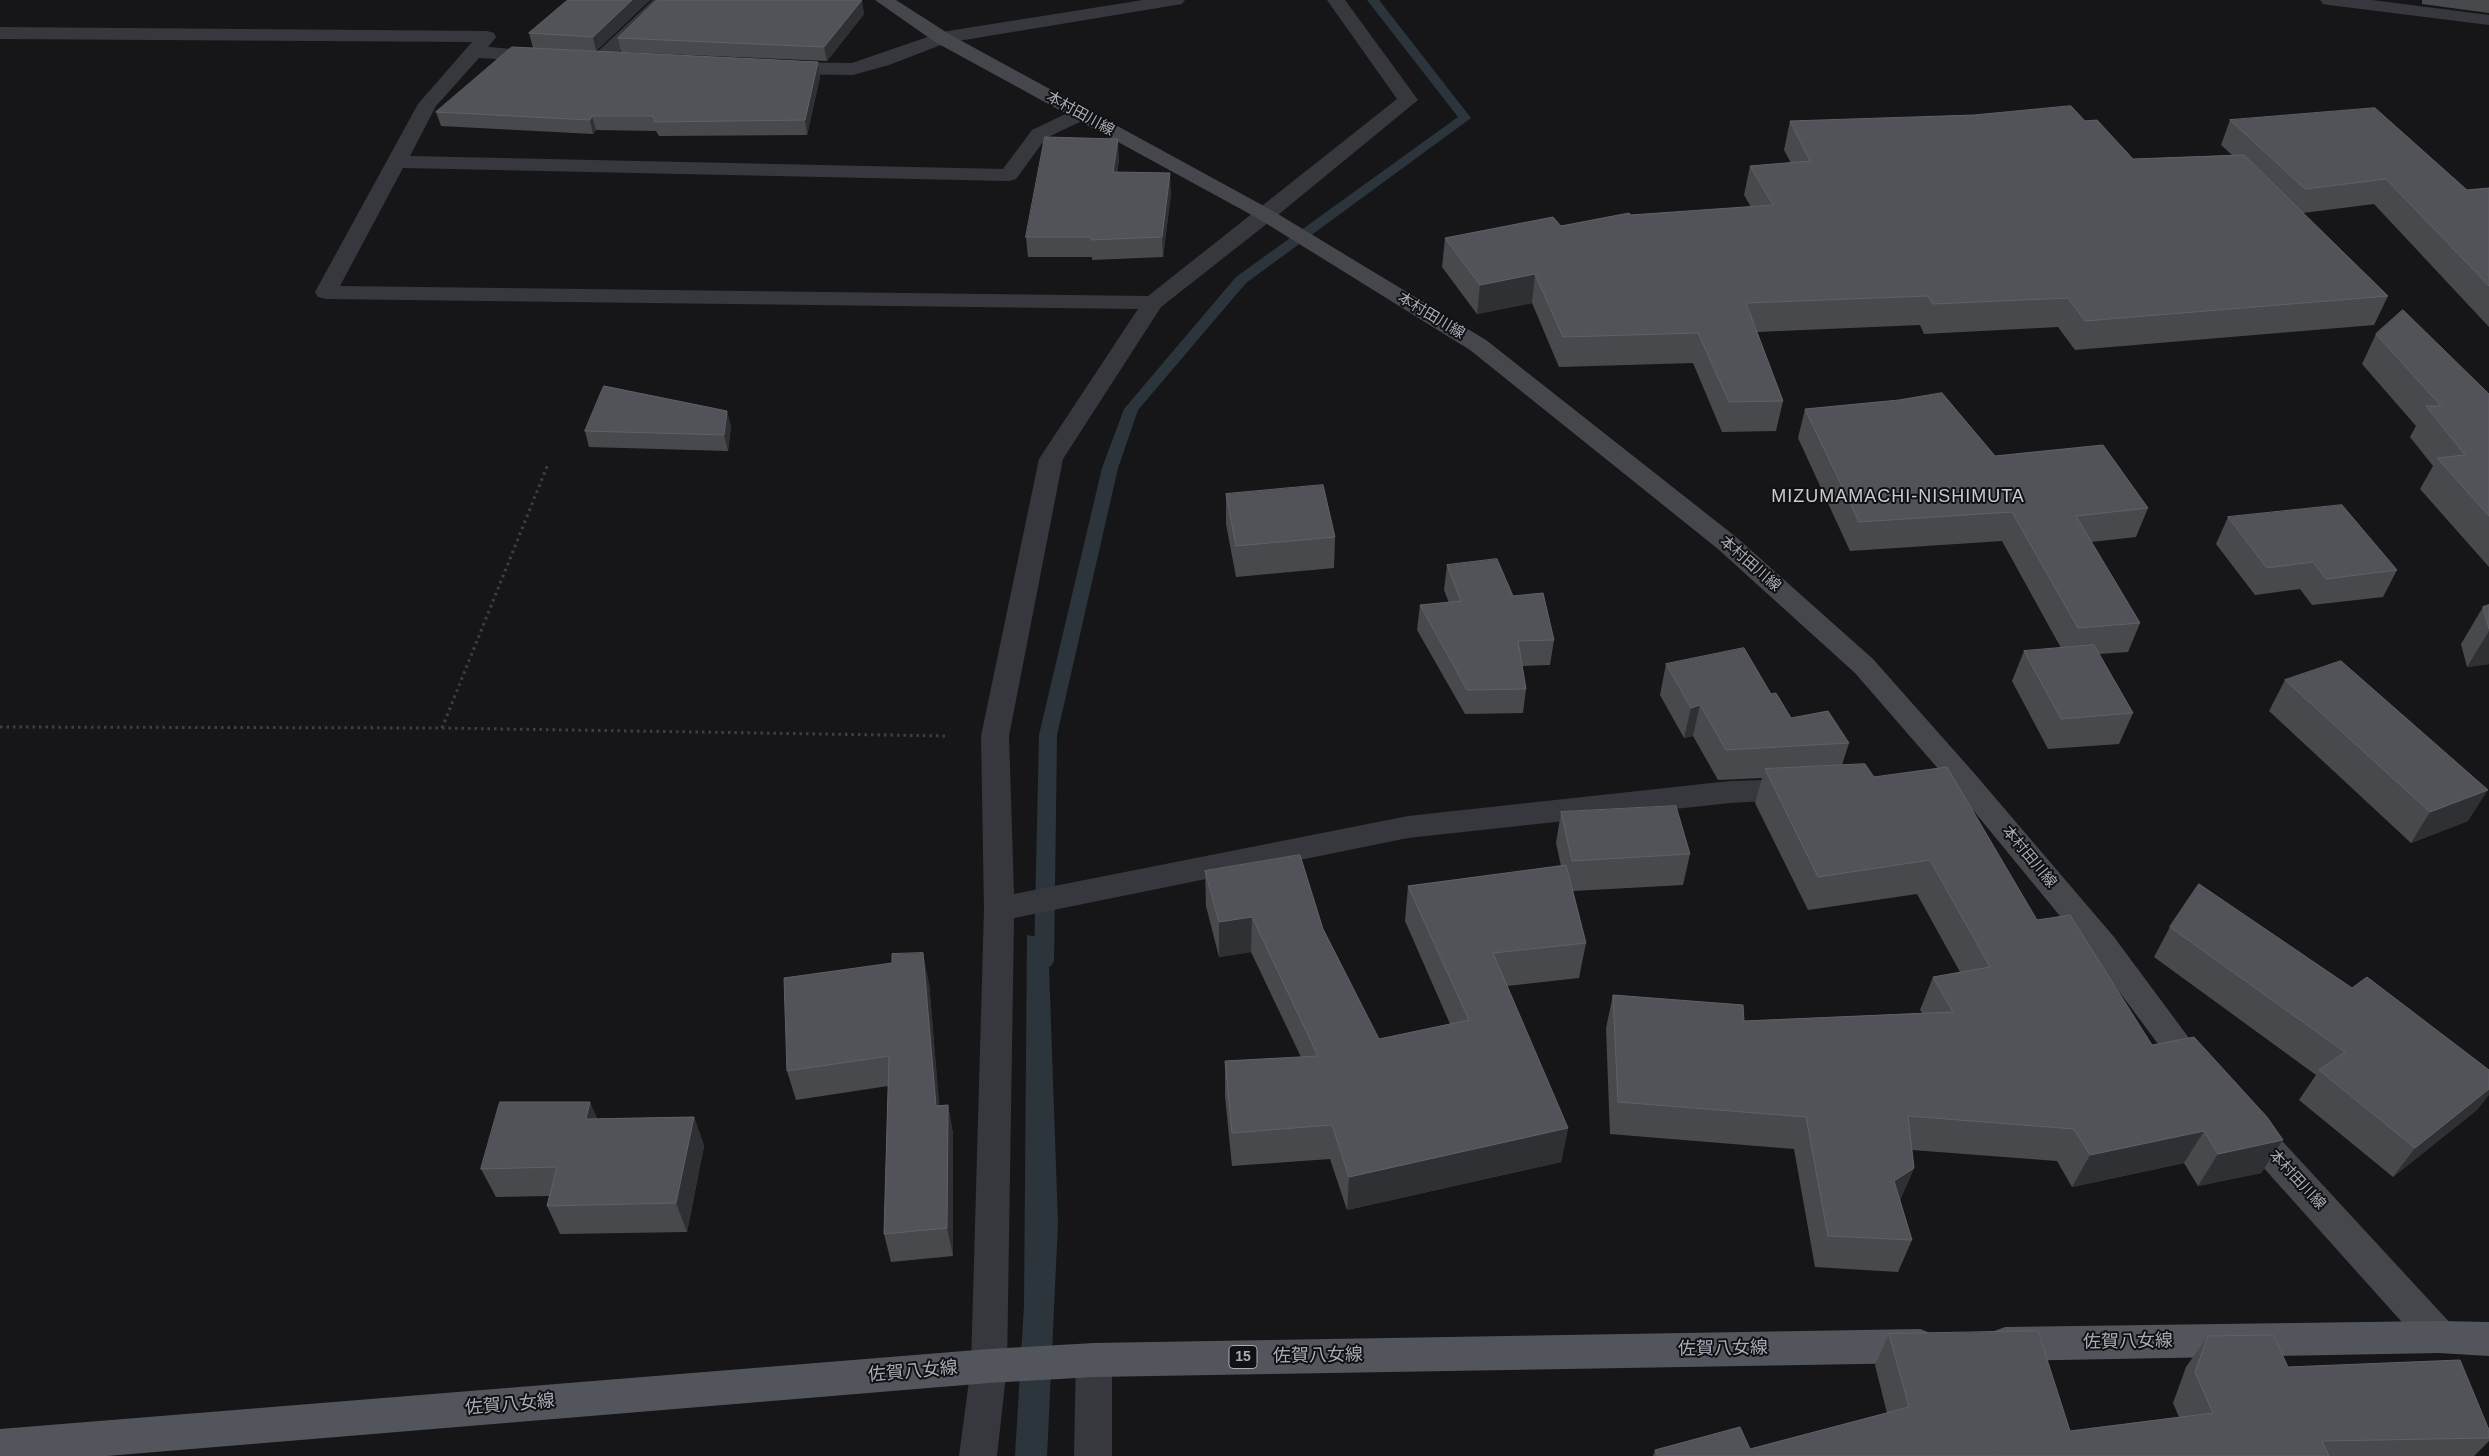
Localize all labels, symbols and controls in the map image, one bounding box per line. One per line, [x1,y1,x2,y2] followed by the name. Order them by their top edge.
[1043,88,1117,140] street label: 本村田川線
[1394,289,1468,343] street label: 本村田川線
[1769,486,2027,508] district label: MIZUMAMACHI-NISHIMUTA
[1716,533,1784,595] street label: 本村田川線
[1998,822,2060,892] street label: 本村田川線
[2265,1146,2329,1214] street label: 本村田川線
[2083,1330,2173,1354] street label: 佐賀八女線
[1678,1337,1768,1361] street label: 佐賀八女線
[1273,1344,1363,1368] street label: 佐賀八女線
[1229,1345,1257,1368] road number: 15
[867,1357,959,1387] street label: 佐賀八女線
[464,1390,556,1420] street label: 佐賀八女線

